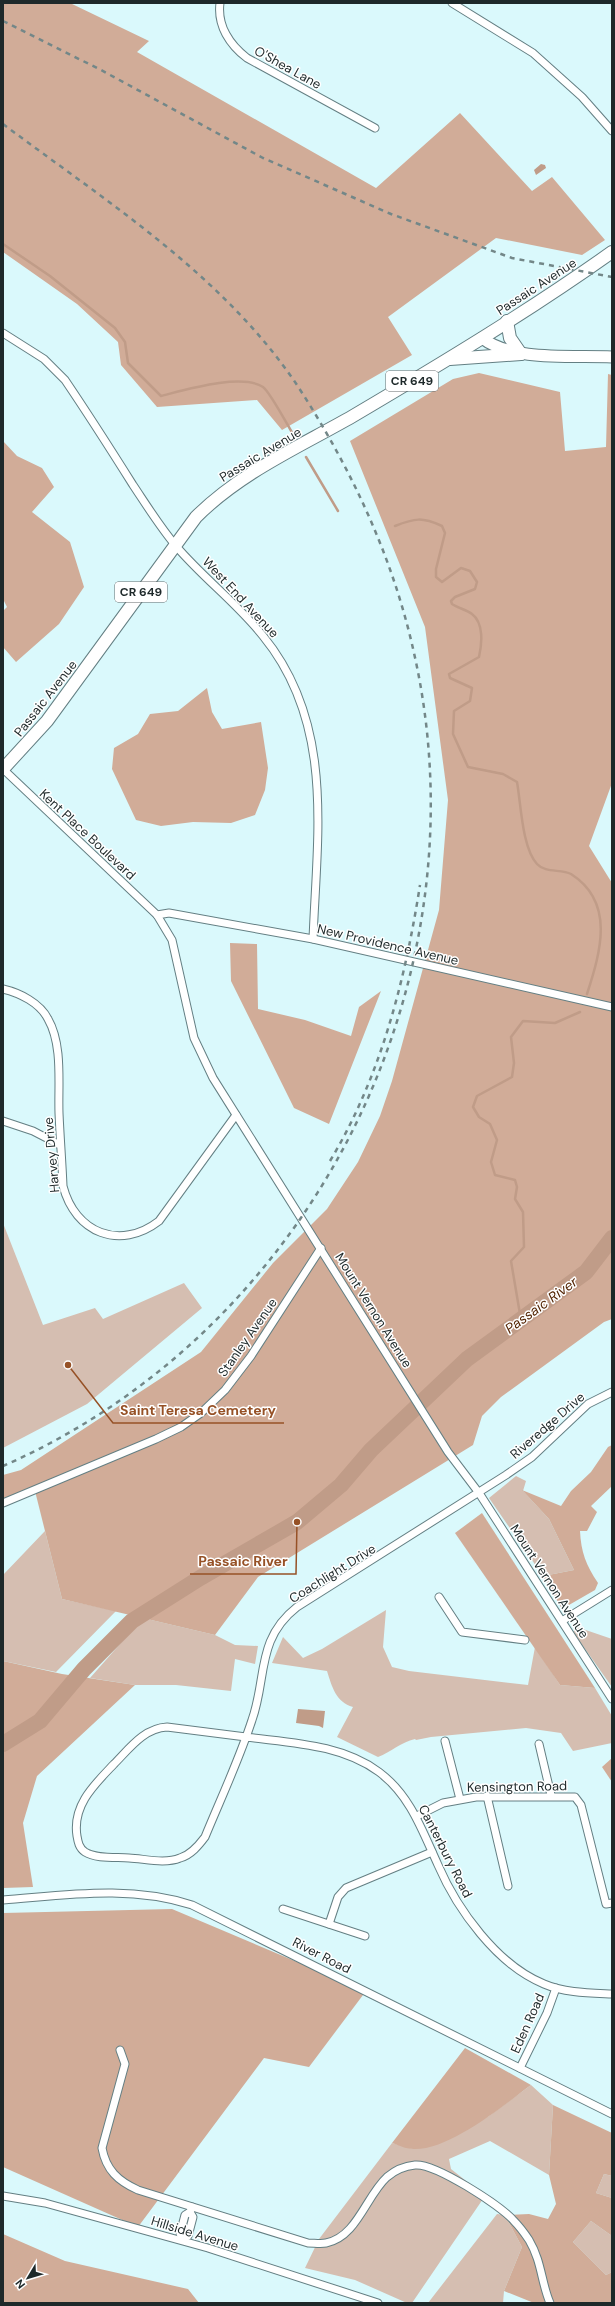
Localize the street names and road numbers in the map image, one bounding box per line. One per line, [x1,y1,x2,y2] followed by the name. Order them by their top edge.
[251,42,324,93] street label: O'Shea Lane
[493,254,580,319] street label: Passaic Avenue
[386,371,438,391] road number: CR 649
[216,423,304,486] street label: Passaic Avenue
[199,553,283,641] street label: West End Avenue
[115,582,167,602] road number: CR 649
[10,657,81,740] street label: Passaic Avenue
[36,785,139,883] street label: Kent Place Boulevard
[316,920,460,969] street label: New Providence Avenue
[40,1116,63,1193] street label: Harvey Drive
[331,1250,416,1371] street label: Mount Vernon Avenue
[214,1295,281,1380] street label: Stanley Avenue
[506,1388,588,1462] street label: Riveredge Drive
[506,1521,593,1641] street label: Mount Vernon Avenue
[286,1540,379,1607] street label: Coachlight Drive
[467,1777,567,1796] street label: Kensington Road
[415,1802,476,1901] street label: Canterbury Road
[290,1934,354,1977] street label: River Road
[507,1990,548,2056] street label: Eden Road
[149,2212,241,2255] street label: Hillside Avenue

